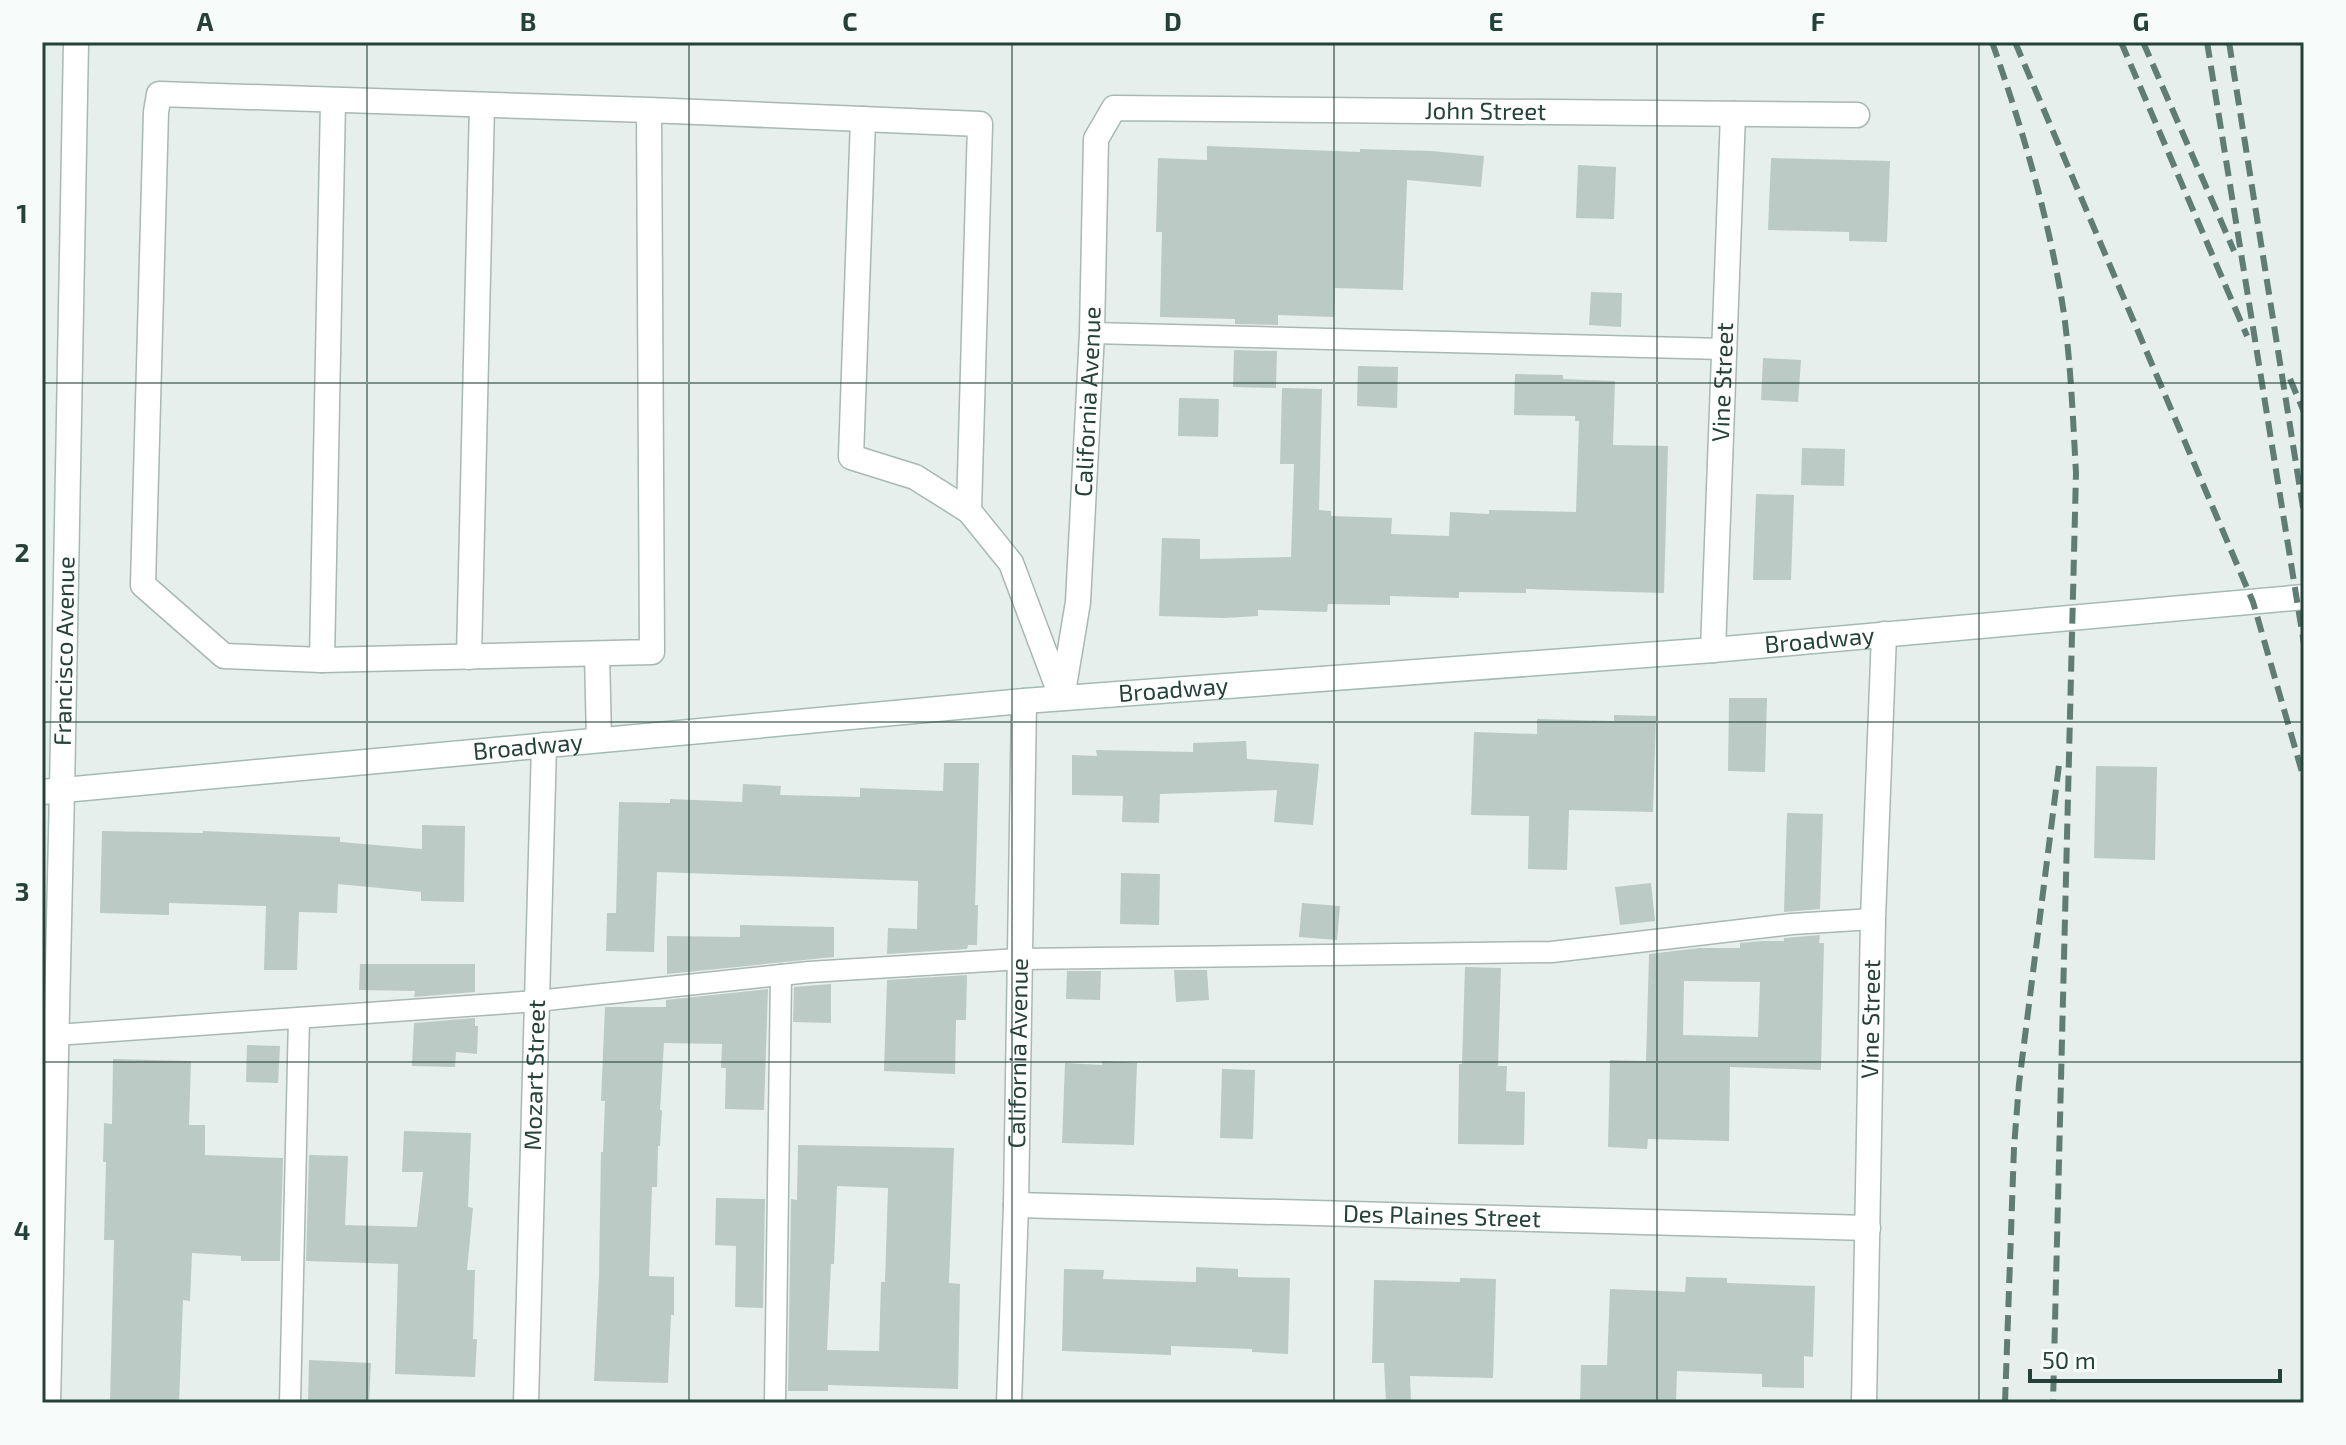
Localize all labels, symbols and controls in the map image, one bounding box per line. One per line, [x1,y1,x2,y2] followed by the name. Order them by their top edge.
[197,5,214,36] text: A
[520,5,536,36] text: B
[842,5,858,36] text: C
[1164,5,1182,36] text: D
[1488,5,1504,36] text: E
[1811,5,1825,36] text: F
[2133,5,2149,36] text: G
[1424,95,1546,125] street label: John Street
[16,197,28,228] text: 1
[1068,306,1106,497] street label: California Avenue
[1705,322,1738,442] street label: Vine Street
[14,536,30,567] text: 2
[47,556,79,746] street label: Francisco Avenue
[1763,620,1876,658] street label: Broadway
[1117,670,1230,707] street label: Broadway
[471,726,584,765] street label: Broadway
[15,875,29,906] text: 3
[1001,958,1033,1149] street label: California Avenue
[1854,959,1885,1079] street label: Vine Street
[517,999,550,1151] street label: Mozart Street
[1343,1198,1541,1232] street label: Des Plaines Street
[14,1214,30,1245] text: 4
[2030,1333,2280,1383] scale bar
[2042,1345,2096,1374] text: 50 m

